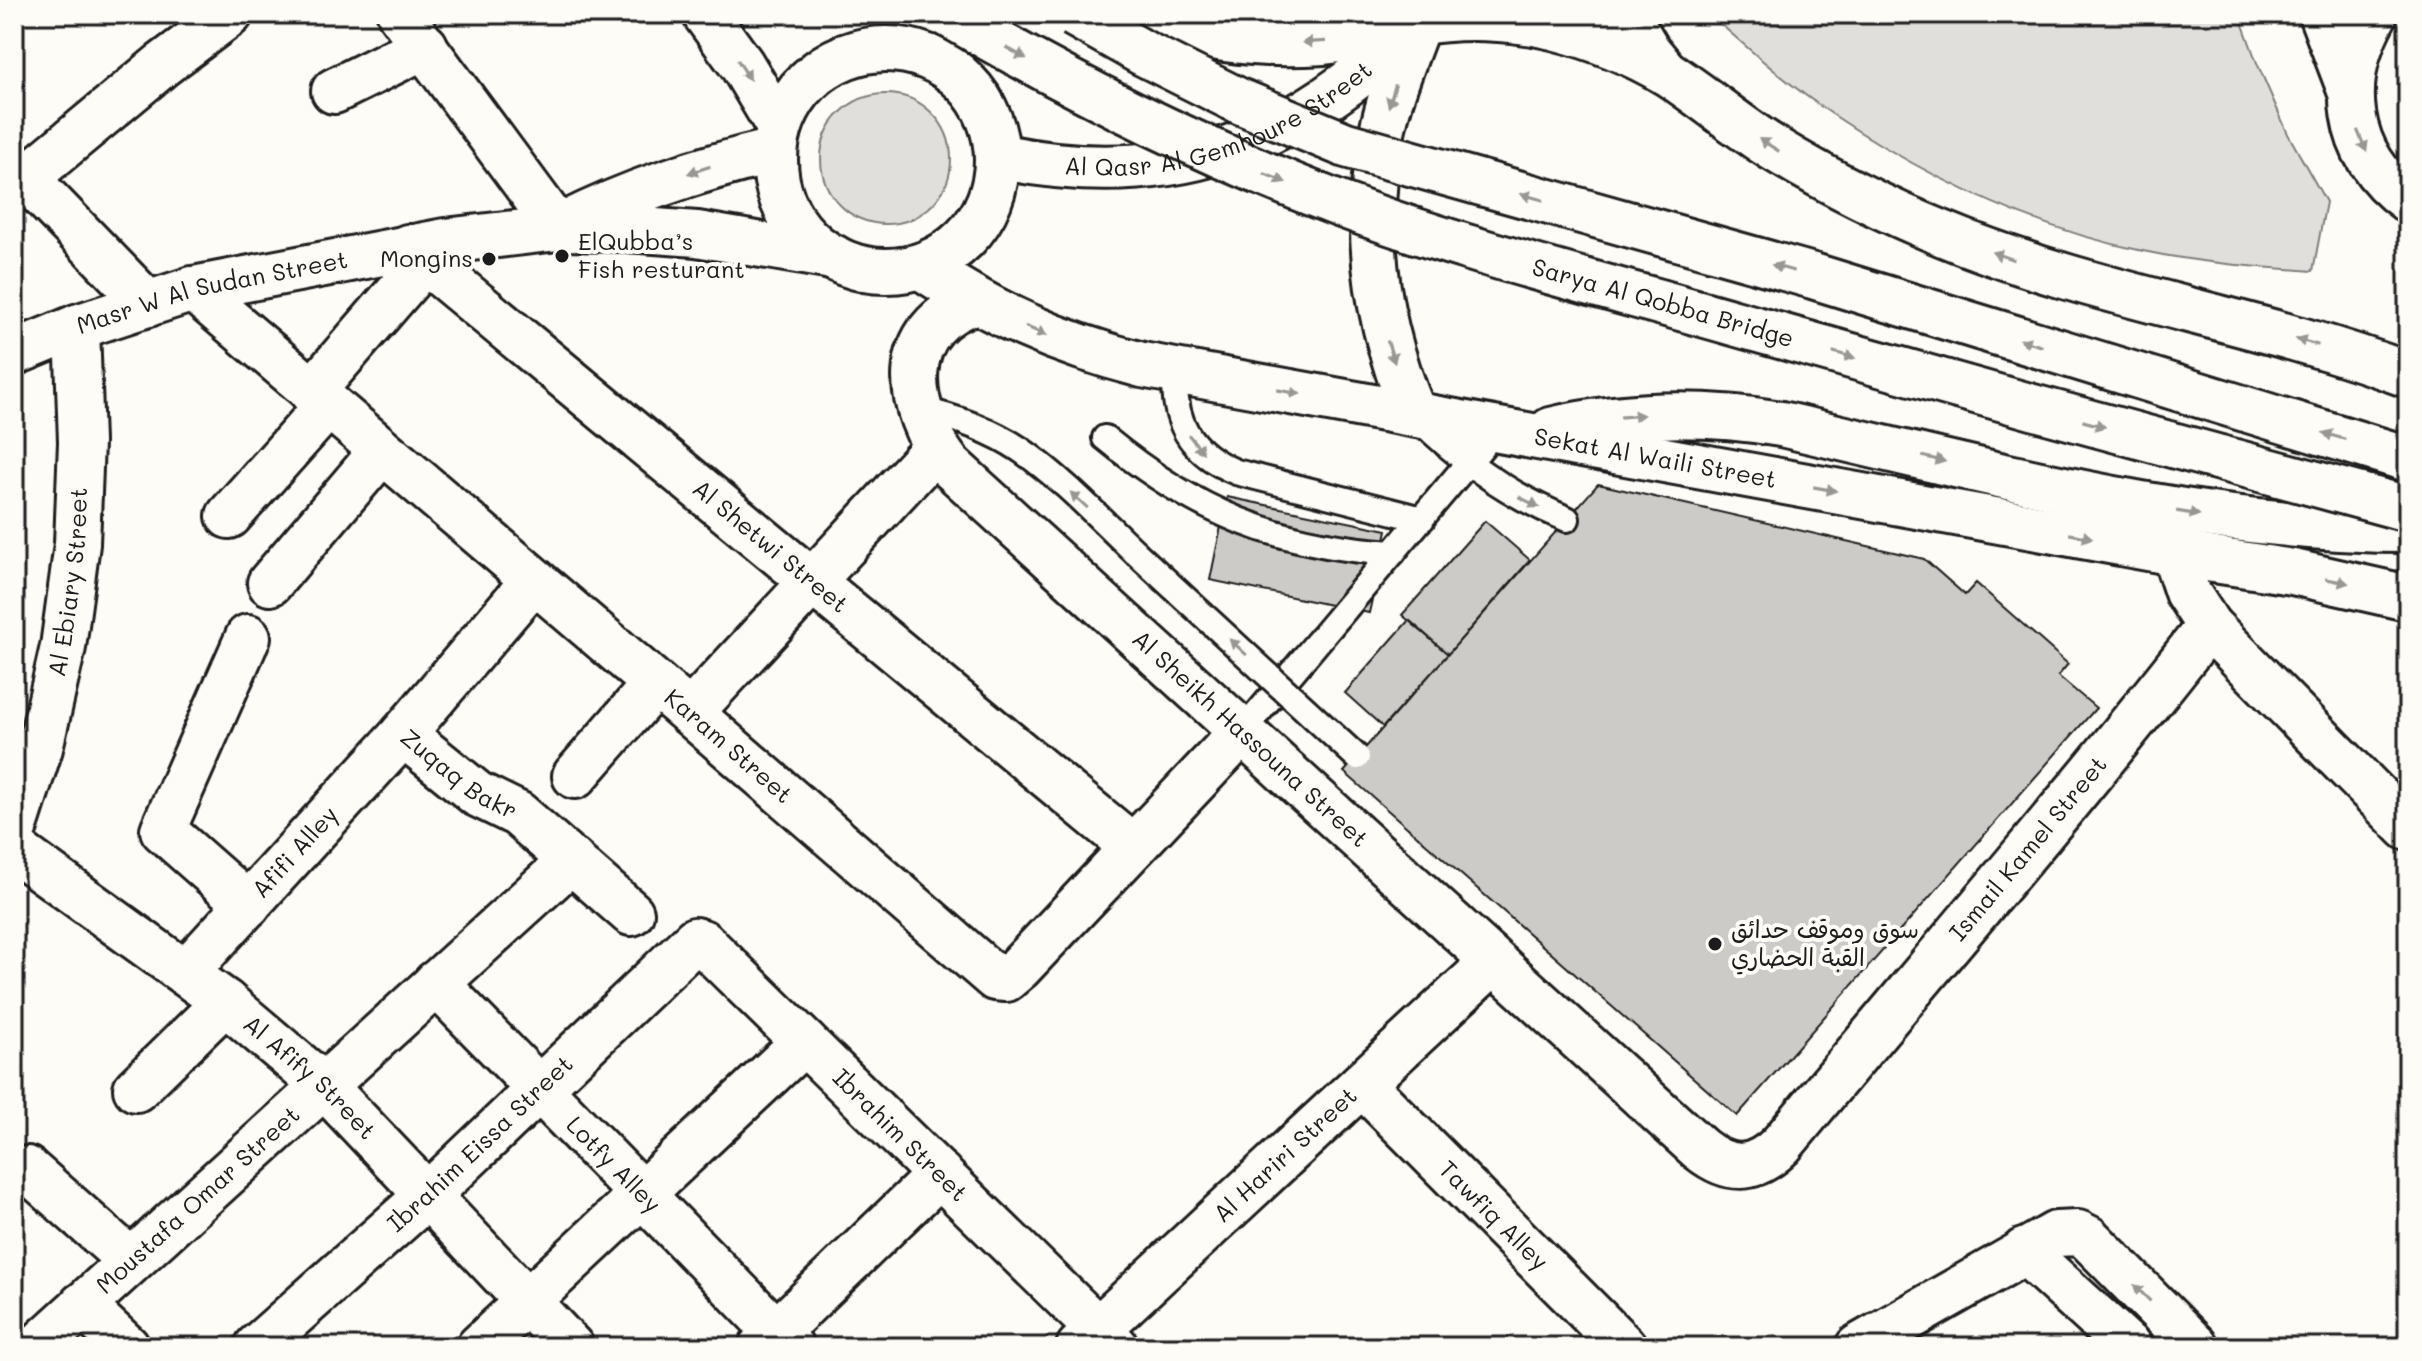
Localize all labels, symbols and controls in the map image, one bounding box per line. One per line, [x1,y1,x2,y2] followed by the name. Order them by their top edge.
[1301,35,1326,48] one-way arrow
[1005,45,1027,59] one-way arrow
[1064,54,1378,182] street label: Al Qasr Al Gemhoure Street
[736,59,750,81] one-way arrow
[1385,85,1398,109] one-way arrow
[2356,129,2369,153] one-way arrow
[1758,138,1780,152] one-way arrow
[687,164,711,176] one-way arrow
[1263,172,1287,185] one-way arrow
[1520,191,1545,203] one-way arrow
[578,225,745,284] place label: ElQubba’s Fish resturant
[380,242,473,273] place label: Mongins
[72,243,350,340] street label: Masr W Al Sudan Street
[553,247,571,265] marker: ElQubba’s Fish resturant
[1991,249,2015,262] one-way arrow
[480,250,498,268] marker: Mongins
[1529,250,1798,353] street label: Sarya Al Qobba Bridge
[1770,261,1795,273] one-way arrow
[1025,325,1048,338] one-way arrow
[2295,335,2319,348] one-way arrow
[2019,336,2043,349] one-way arrow
[1385,341,1398,365] one-way arrow
[1831,349,1856,361] one-way arrow
[1276,386,1301,398] one-way arrow
[1620,409,1645,422] one-way arrow
[2083,418,2107,431] one-way arrow
[1532,420,1779,494] street label: Sekat Al Waili Street
[2321,429,2345,442] one-way arrow
[1187,433,1204,453] one-way arrow
[1921,453,1946,466] one-way arrow
[687,472,855,619] street label: Al Shetwi Street
[1813,484,1838,496] one-way arrow
[40,487,93,679] street label: Al Ebiary Street
[1070,491,1089,509] one-way arrow
[1518,495,1541,508] one-way arrow
[2176,507,2201,520] one-way arrow
[2069,530,2094,542] one-way arrow
[2325,576,2350,588] one-way arrow
[1126,623,1376,853] street label: Al Sheikh Hassouna Street
[1229,639,1248,657] one-way arrow
[659,681,800,809] street label: Karam Street
[395,721,523,825] street label: Zuqaq Bakr
[1942,749,2113,947] street label: Ismail Kamel Street
[244,799,344,904] street label: Afifi Alley
[1731,913,1919,975] place label: سوق وموقف حدائق القبة الحضاري
[1706,935,1724,953] marker: سوق وموقف حدائق القبة الحضاري
[238,1008,383,1145] street label: Al Afify Street
[380,1048,579,1238] street label: Ibrahim Eissa Street
[827,1061,975,1207] street label: Ibrahim Street
[1206,1079,1363,1228] street label: Al Hariri Street
[89,1098,306,1300] street label: Moustafa Omar Street
[560,1109,668,1219] street label: Lotfy Alley
[1433,1153,1556,1276] street label: Tawfiq Alley
[2133,1284,2152,1303] one-way arrow

